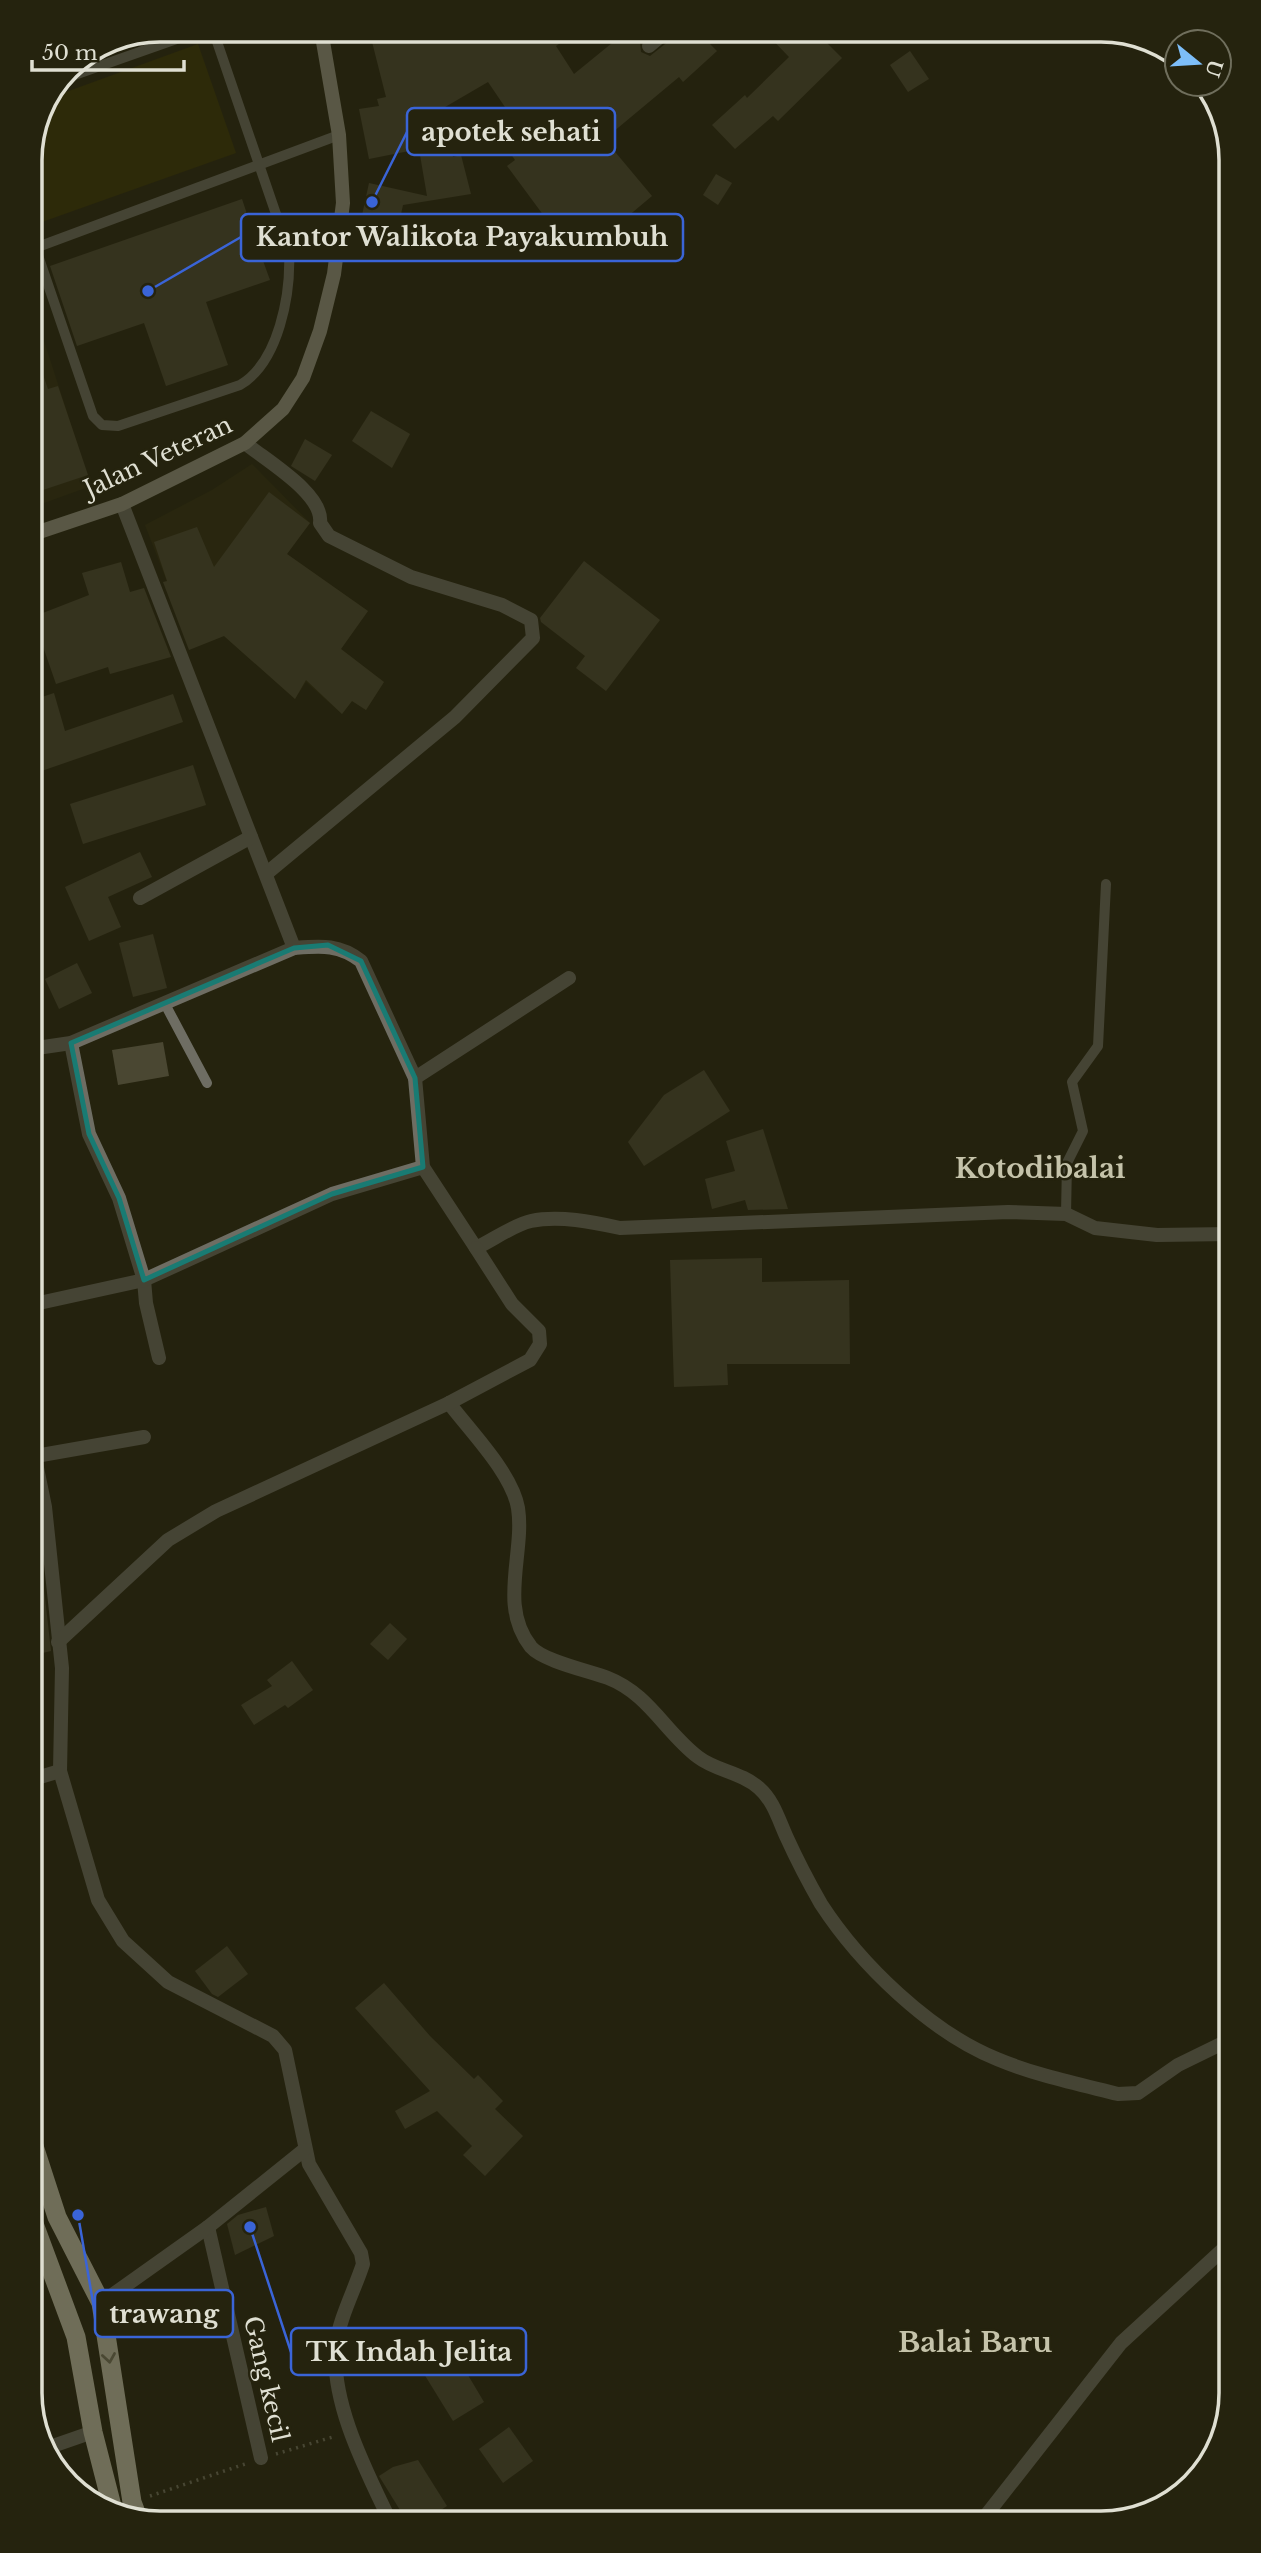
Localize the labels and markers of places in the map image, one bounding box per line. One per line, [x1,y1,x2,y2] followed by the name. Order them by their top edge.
[407,108,615,155] callout: apotek sehati
[241,214,683,261] callout: Kantor Walikota Payakumbuh
[95,2290,233,2337] callout: trawang
[291,2328,526,2375] callout: TK Indah Jelita

